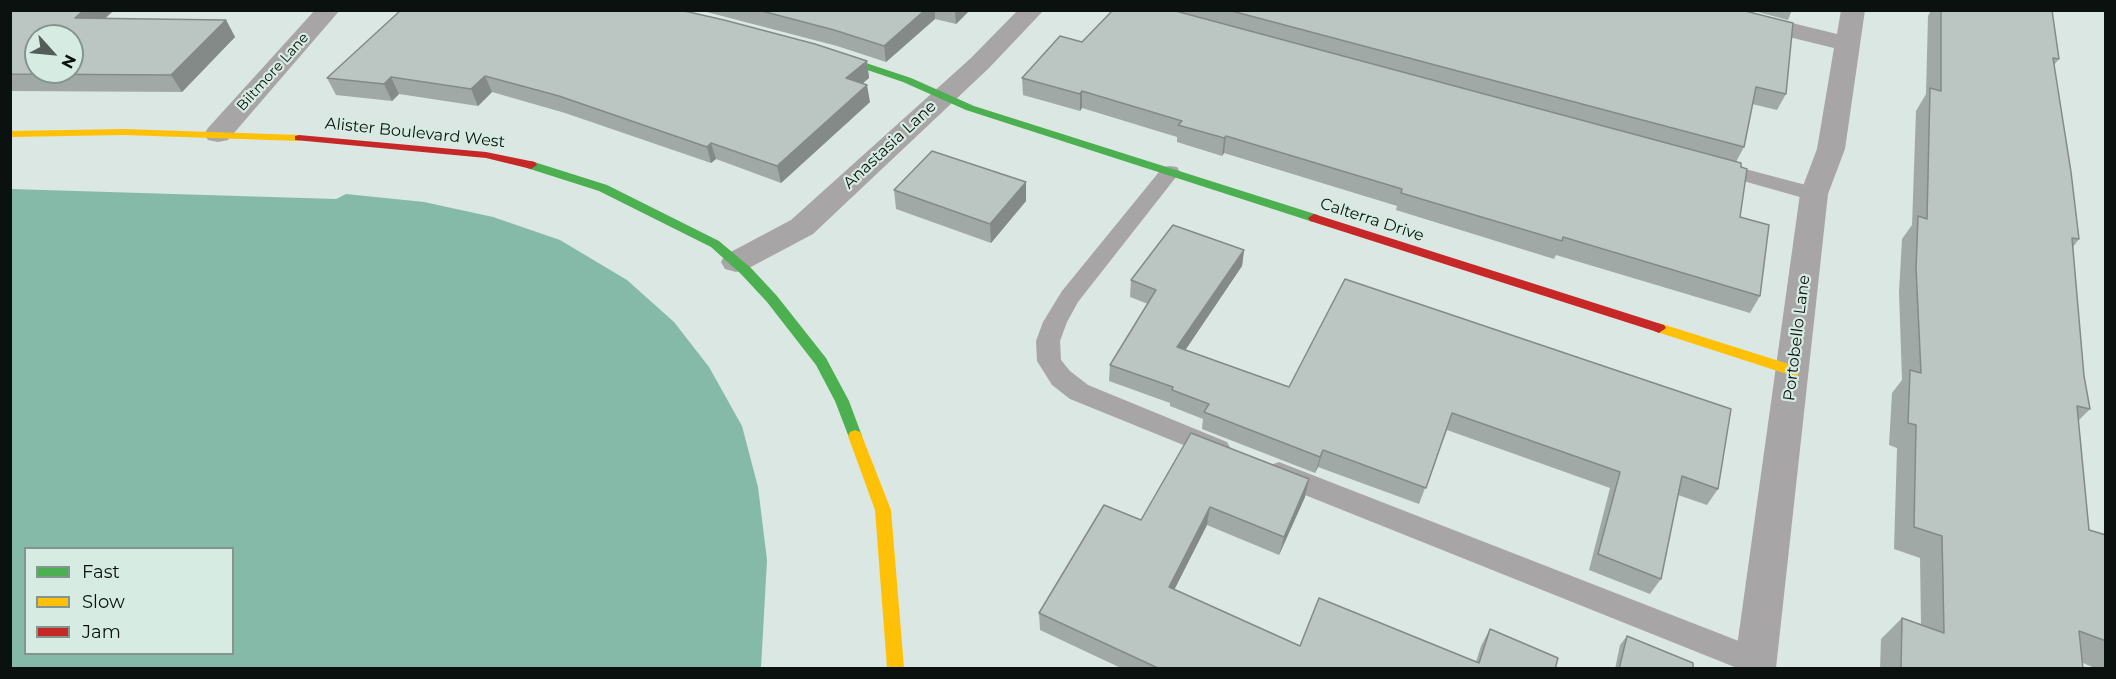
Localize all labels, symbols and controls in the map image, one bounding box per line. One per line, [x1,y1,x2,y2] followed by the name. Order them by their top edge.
[24,24,84,84] north arrow
[234,29,312,115] street label: Biltmore Lane
[57,51,80,72] text: N
[839,97,941,193] street label: Anastasia Lane
[324,114,506,152] street label: Alister Boulevard West
[1318,194,1426,246] street label: Calterra Drive
[1780,274,1814,402] street label: Portobello Lane
[24,547,234,655] legend
[82,561,120,583] text: Fast
[82,591,125,613] text: Slow
[82,621,121,643] text: Jam

